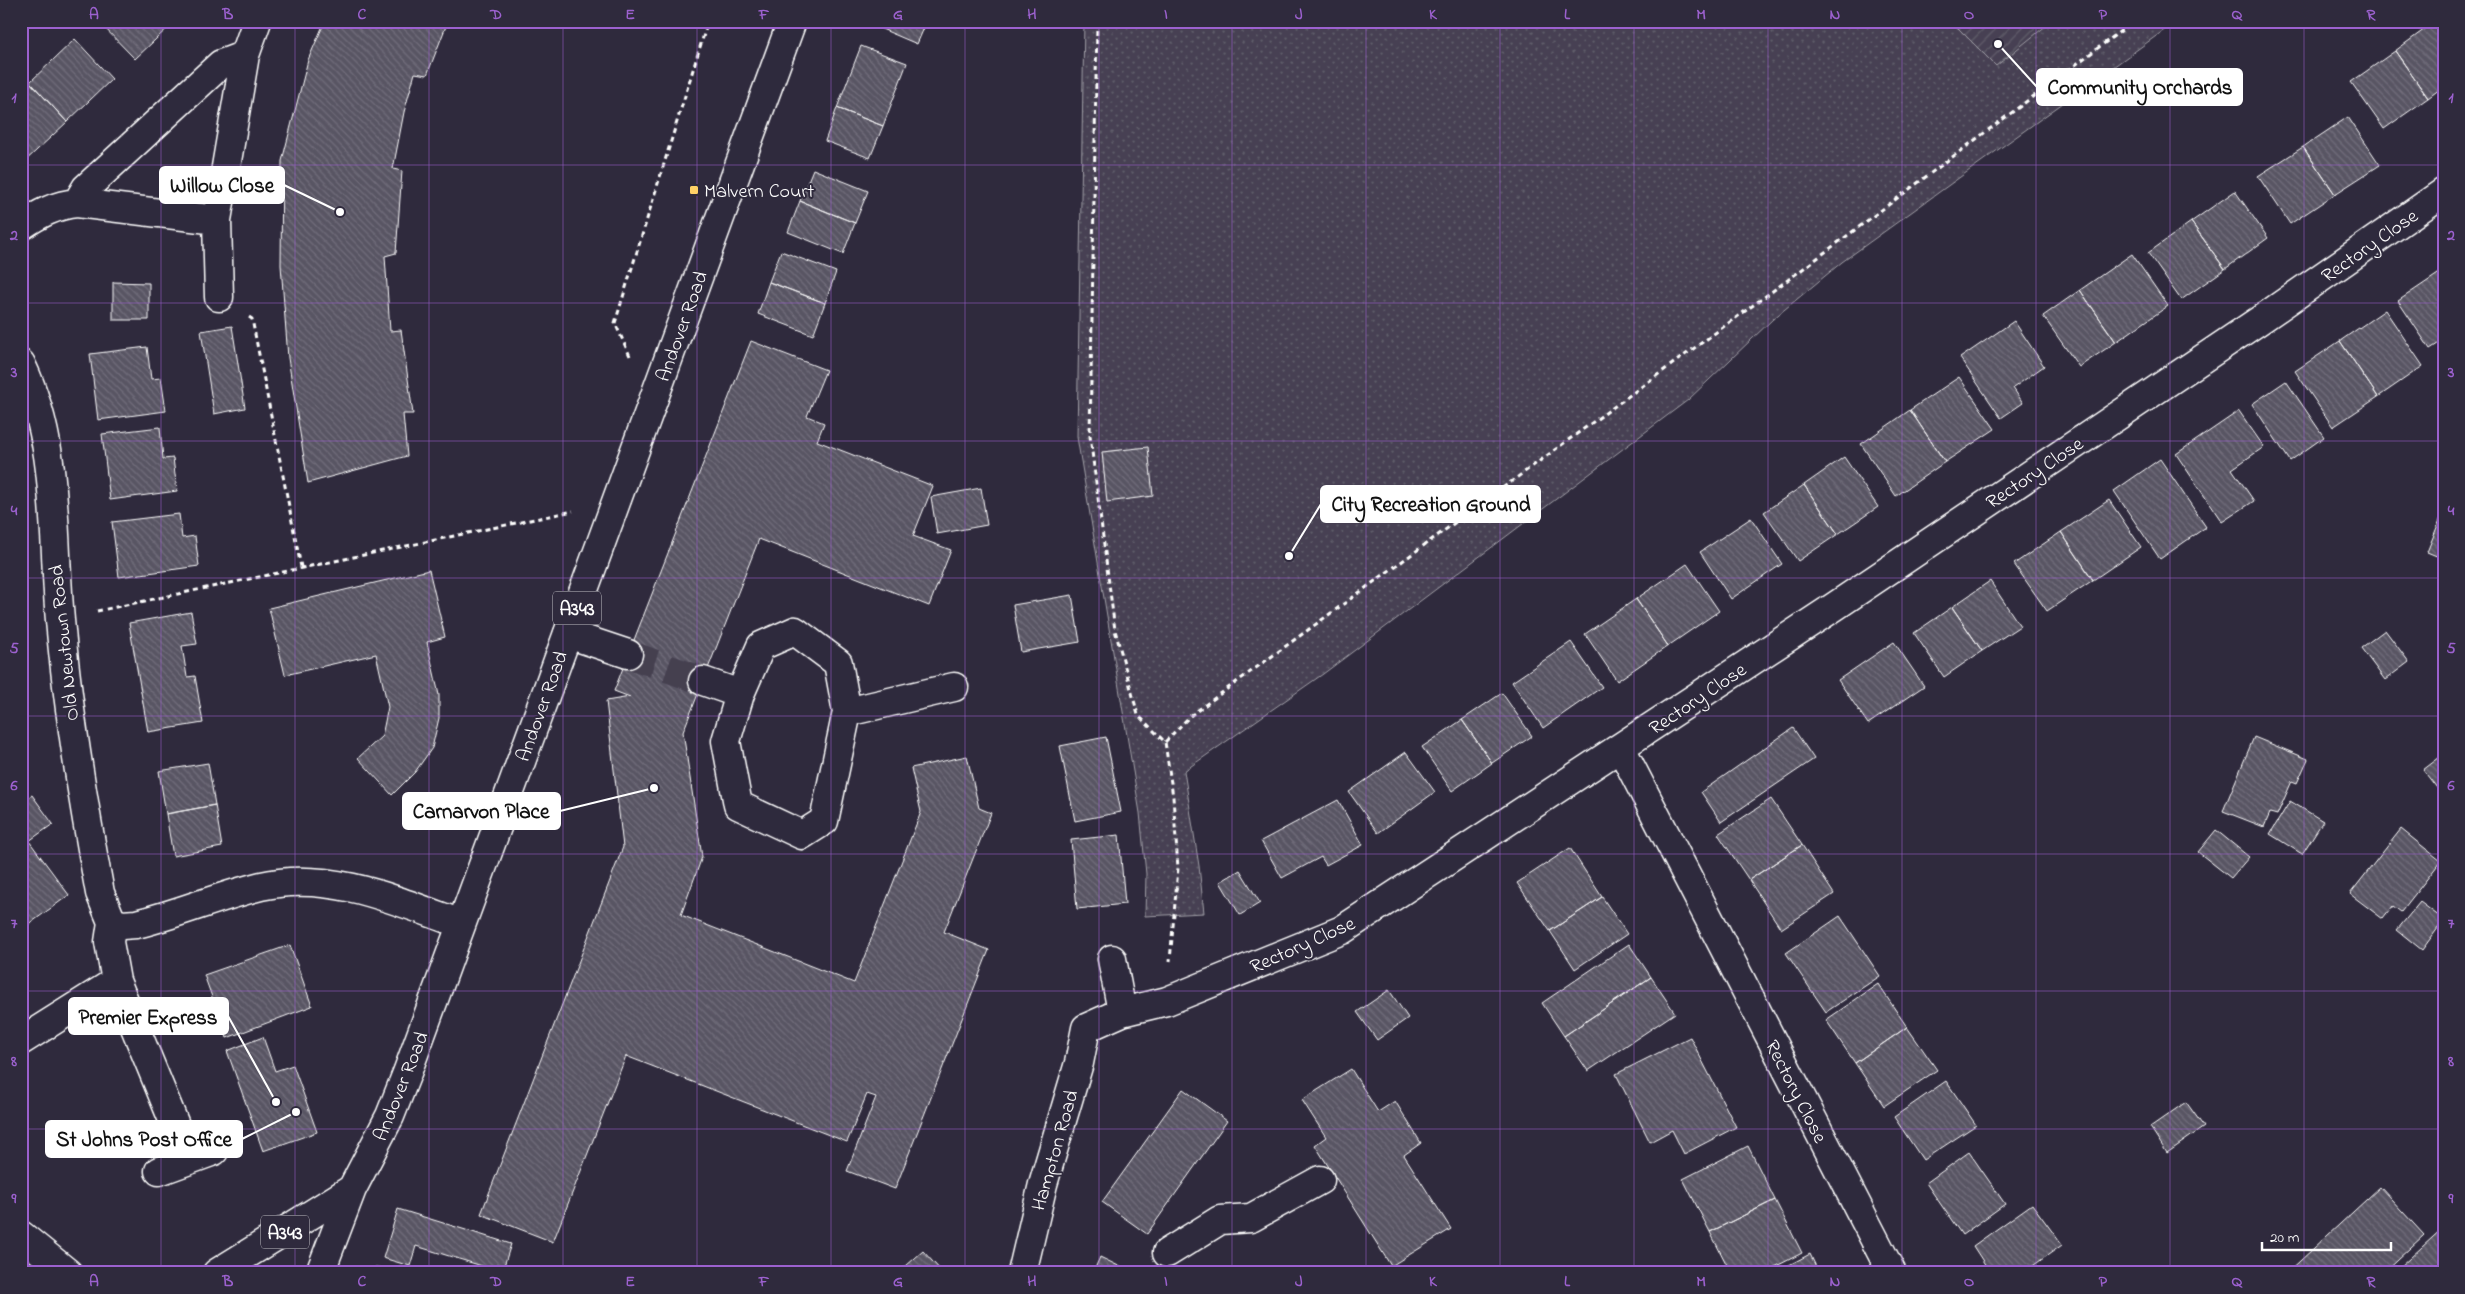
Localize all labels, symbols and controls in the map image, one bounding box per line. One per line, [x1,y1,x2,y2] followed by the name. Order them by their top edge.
[89,3,99,27] text: A
[222,3,234,27] text: B
[358,3,367,27] text: C
[489,3,502,27] text: D
[625,3,635,27] text: E
[758,3,770,27] text: F
[893,3,903,27] text: G
[1027,3,1037,27] text: H
[1164,3,1168,27] text: I
[1295,3,1303,27] text: J
[1429,3,1438,27] text: K
[1564,3,1571,27] text: L
[1696,3,1706,27] text: M
[1830,3,1841,27] text: N
[1964,3,1975,27] text: O
[2099,3,2108,27] text: P
[2232,3,2243,27] text: Q
[2366,3,2377,27] text: R
[2037,69,2242,105] callout: Community Orchards
[2047,74,2233,106] text: Community Orchards
[11,86,17,110] text: 1
[2448,86,2454,110] text: 1
[160,167,284,203] callout: Willow Close
[170,172,275,202] text: Willow Close
[704,178,815,207] place label: Malvern Court
[688,184,700,196] marker: Malvern Court
[2316,203,2425,291] street label: Rectory Close
[9,224,18,248] text: 2
[2446,224,2455,248] text: 2
[650,267,717,386] street label: Andover Road
[10,361,18,385] text: 3
[2447,361,2455,385] text: 3
[1981,431,2090,517] street label: Rectory Close
[1321,486,1540,522] callout: City Recreation Ground
[1332,491,1531,523] text: City Recreation Ground
[10,499,18,523] text: 4
[2447,499,2455,523] text: 4
[43,563,88,722] street label: Old Newtown Road
[553,592,601,624] road number: A343
[9,637,19,661] text: 5
[2446,637,2456,661] text: 5
[510,647,577,766] street label: Andover Road
[1644,657,1753,743] street label: Rectory Close
[9,774,18,798] text: 6
[2446,774,2455,798] text: 6
[403,793,560,829] callout: Carnarvon Place
[413,798,550,828] text: Carnarvon Place
[1246,910,1360,982] street label: Rectory Close
[11,912,18,936] text: 7
[2448,912,2455,936] text: 7
[69,998,228,1034] callout: Premier Express
[79,1004,218,1034] text: Premier Express
[367,1028,437,1146] street label: Andover Road
[1756,1036,1833,1149] street label: Rectory Close
[10,1050,17,1074] text: 8
[2447,1050,2454,1074] text: 8
[1025,1087,1087,1214] street label: Hampton Road
[46,1121,242,1157] callout: St Johns Post Office
[56,1126,233,1156] text: St Johns Post Office
[11,1187,17,1211] text: 9
[2448,1187,2454,1211] text: 9
[261,1216,309,1248] road number: A343
[2262,1219,2391,1251] scale bar
[2270,1227,2300,1249] text: 20 m
[89,1270,99,1294] text: A
[222,1270,234,1294] text: B
[358,1270,367,1294] text: C
[489,1270,502,1294] text: D
[625,1270,635,1294] text: E
[758,1270,770,1294] text: F
[893,1270,903,1294] text: G
[1027,1270,1037,1294] text: H
[1164,1270,1168,1294] text: I
[1295,1270,1303,1294] text: J
[1429,1270,1438,1294] text: K
[1564,1270,1571,1294] text: L
[1696,1270,1706,1294] text: M
[1830,1270,1841,1294] text: N
[1964,1270,1975,1294] text: O
[2099,1270,2108,1294] text: P
[2232,1270,2243,1294] text: Q
[2366,1270,2377,1294] text: R

